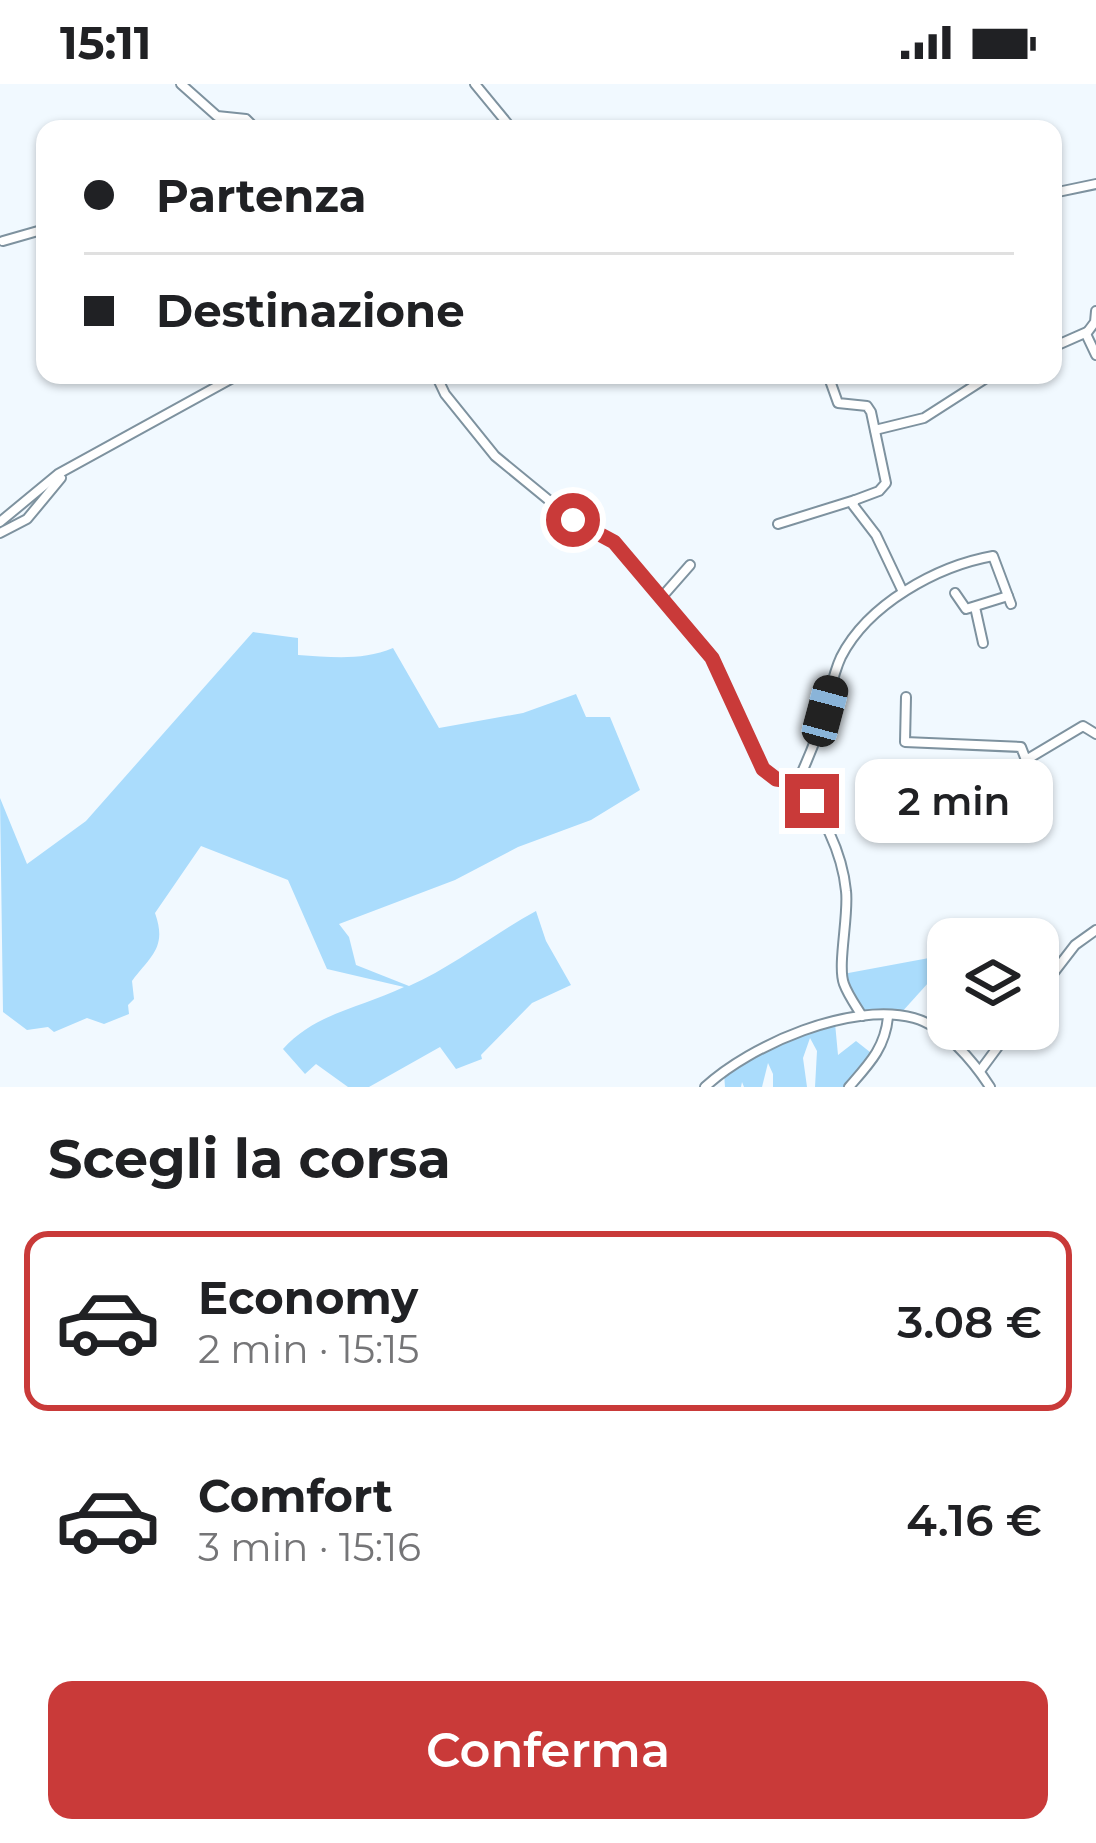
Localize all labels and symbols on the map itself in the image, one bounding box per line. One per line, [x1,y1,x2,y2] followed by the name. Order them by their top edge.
[546,493,600,547] route start
[798,672,852,750] car
[854,759,1052,843] callout: 2 min
[785,774,839,828] route end

